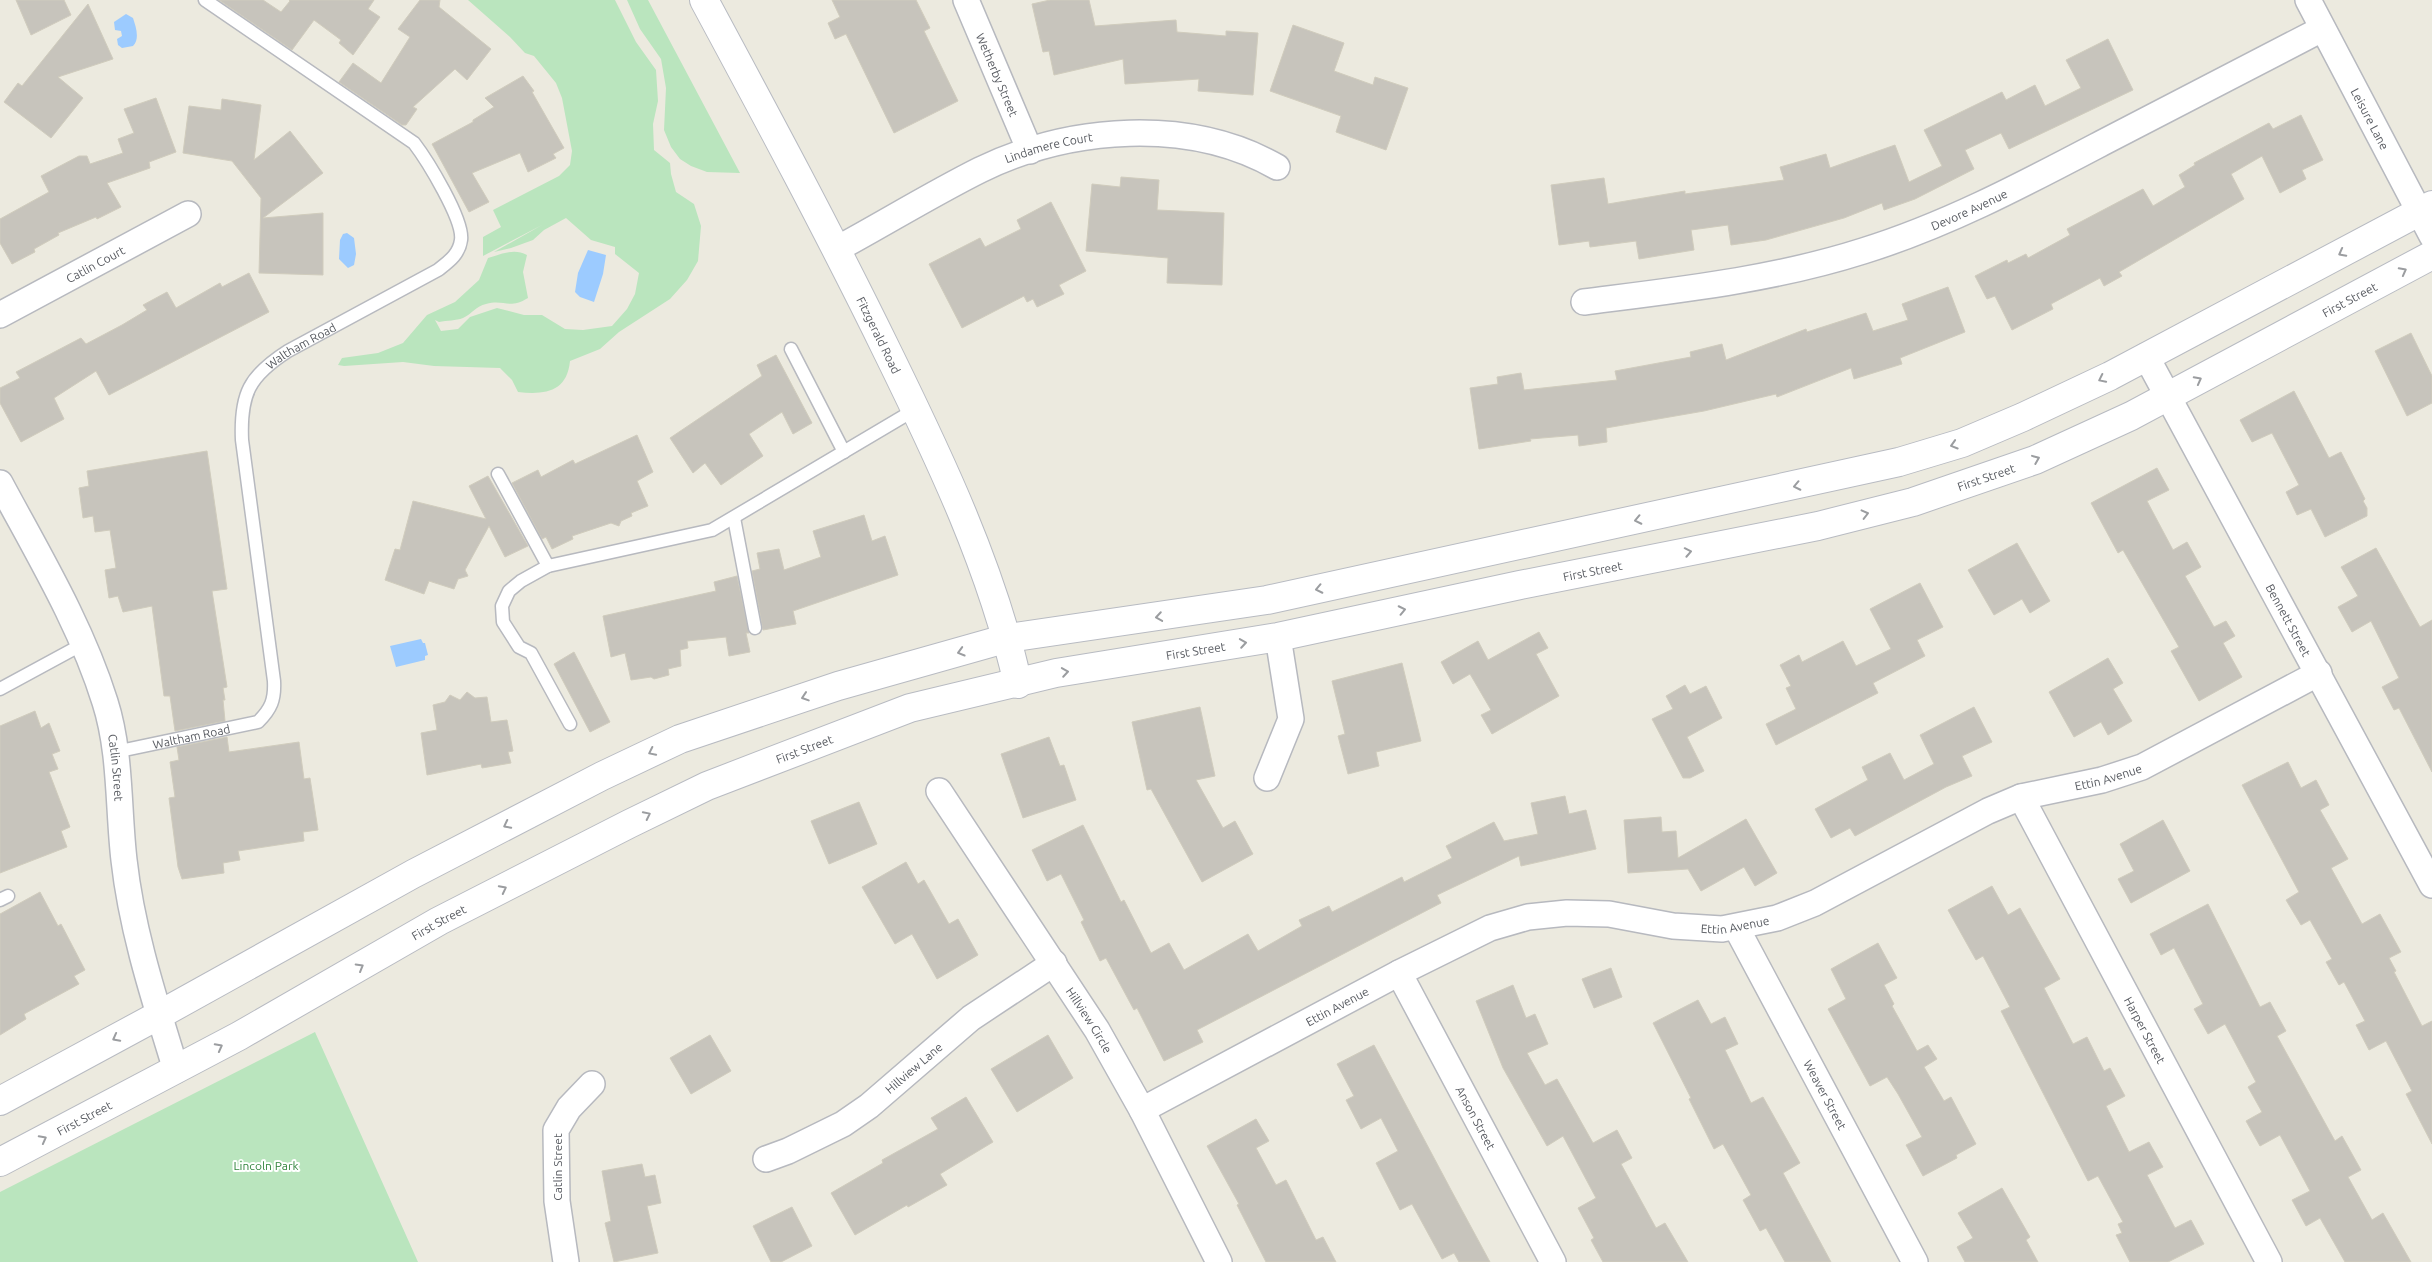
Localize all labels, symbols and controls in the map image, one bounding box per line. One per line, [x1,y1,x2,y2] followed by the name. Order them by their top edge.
[974,31,1021,119] street label: Wetherby Street
[2349,86,2392,151] street label: Leisure Lane
[1003,130,1094,165] street label: Lindamere Court
[1929,186,2009,232] street label: Devore Avenue
[64,243,127,285] street label: Catlin Court
[2339,247,2348,257] one-way arrow
[2398,267,2407,277] one-way arrow
[2320,279,2379,319] street label: First Street
[855,294,903,376] street label: Fitzgerald Road
[263,320,338,371] street label: Waltham Road
[2099,373,2108,383] one-way arrow
[2193,376,2202,386] one-way arrow
[1951,440,1959,450] one-way arrow
[2031,455,2040,465] one-way arrow
[1956,461,2017,493] street label: First Street
[1792,480,1801,491] one-way arrow
[1861,509,1870,520] one-way arrow
[1634,514,1643,525] one-way arrow
[1684,547,1693,557] one-way arrow
[1562,558,1624,583] street label: First Street
[2264,581,2314,659] street label: Bennett Street
[1314,583,1323,594] one-way arrow
[1398,606,1407,616] one-way arrow
[1154,611,1163,621] one-way arrow
[1239,638,1247,649] one-way arrow
[1165,639,1227,662] street label: First Street
[957,646,965,656] one-way arrow
[1061,667,1070,677] one-way arrow
[801,691,809,701] one-way arrow
[151,722,231,750] street label: Waltham Road
[774,732,835,766] street label: First Street
[106,733,126,802] street label: Catlin Street
[648,746,657,756] one-way arrow
[2073,761,2143,792] street label: Ettin Avenue
[642,811,651,821] one-way arrow
[503,819,512,829] one-way arrow
[498,885,507,895] one-way arrow
[409,902,468,942] street label: First Street
[1700,913,1770,936] street label: Ettin Avenue
[355,963,364,973] one-way arrow
[1303,984,1371,1028] street label: Ettin Avenue
[1064,985,1115,1055] street label: Hillview Circle
[2122,994,2168,1066] street label: Harper Street
[113,1032,122,1042] one-way arrow
[882,1040,945,1096] street label: Hillview Lane
[214,1043,223,1053] one-way arrow
[1802,1058,1850,1132] street label: Weaver Street
[1454,1084,1498,1152] street label: Anson Street
[54,1098,114,1137] street label: First Street
[551,1133,564,1201] street label: Catlin Street
[38,1135,47,1145] one-way arrow
[233,1159,299,1172] park label: Lincoln Park

